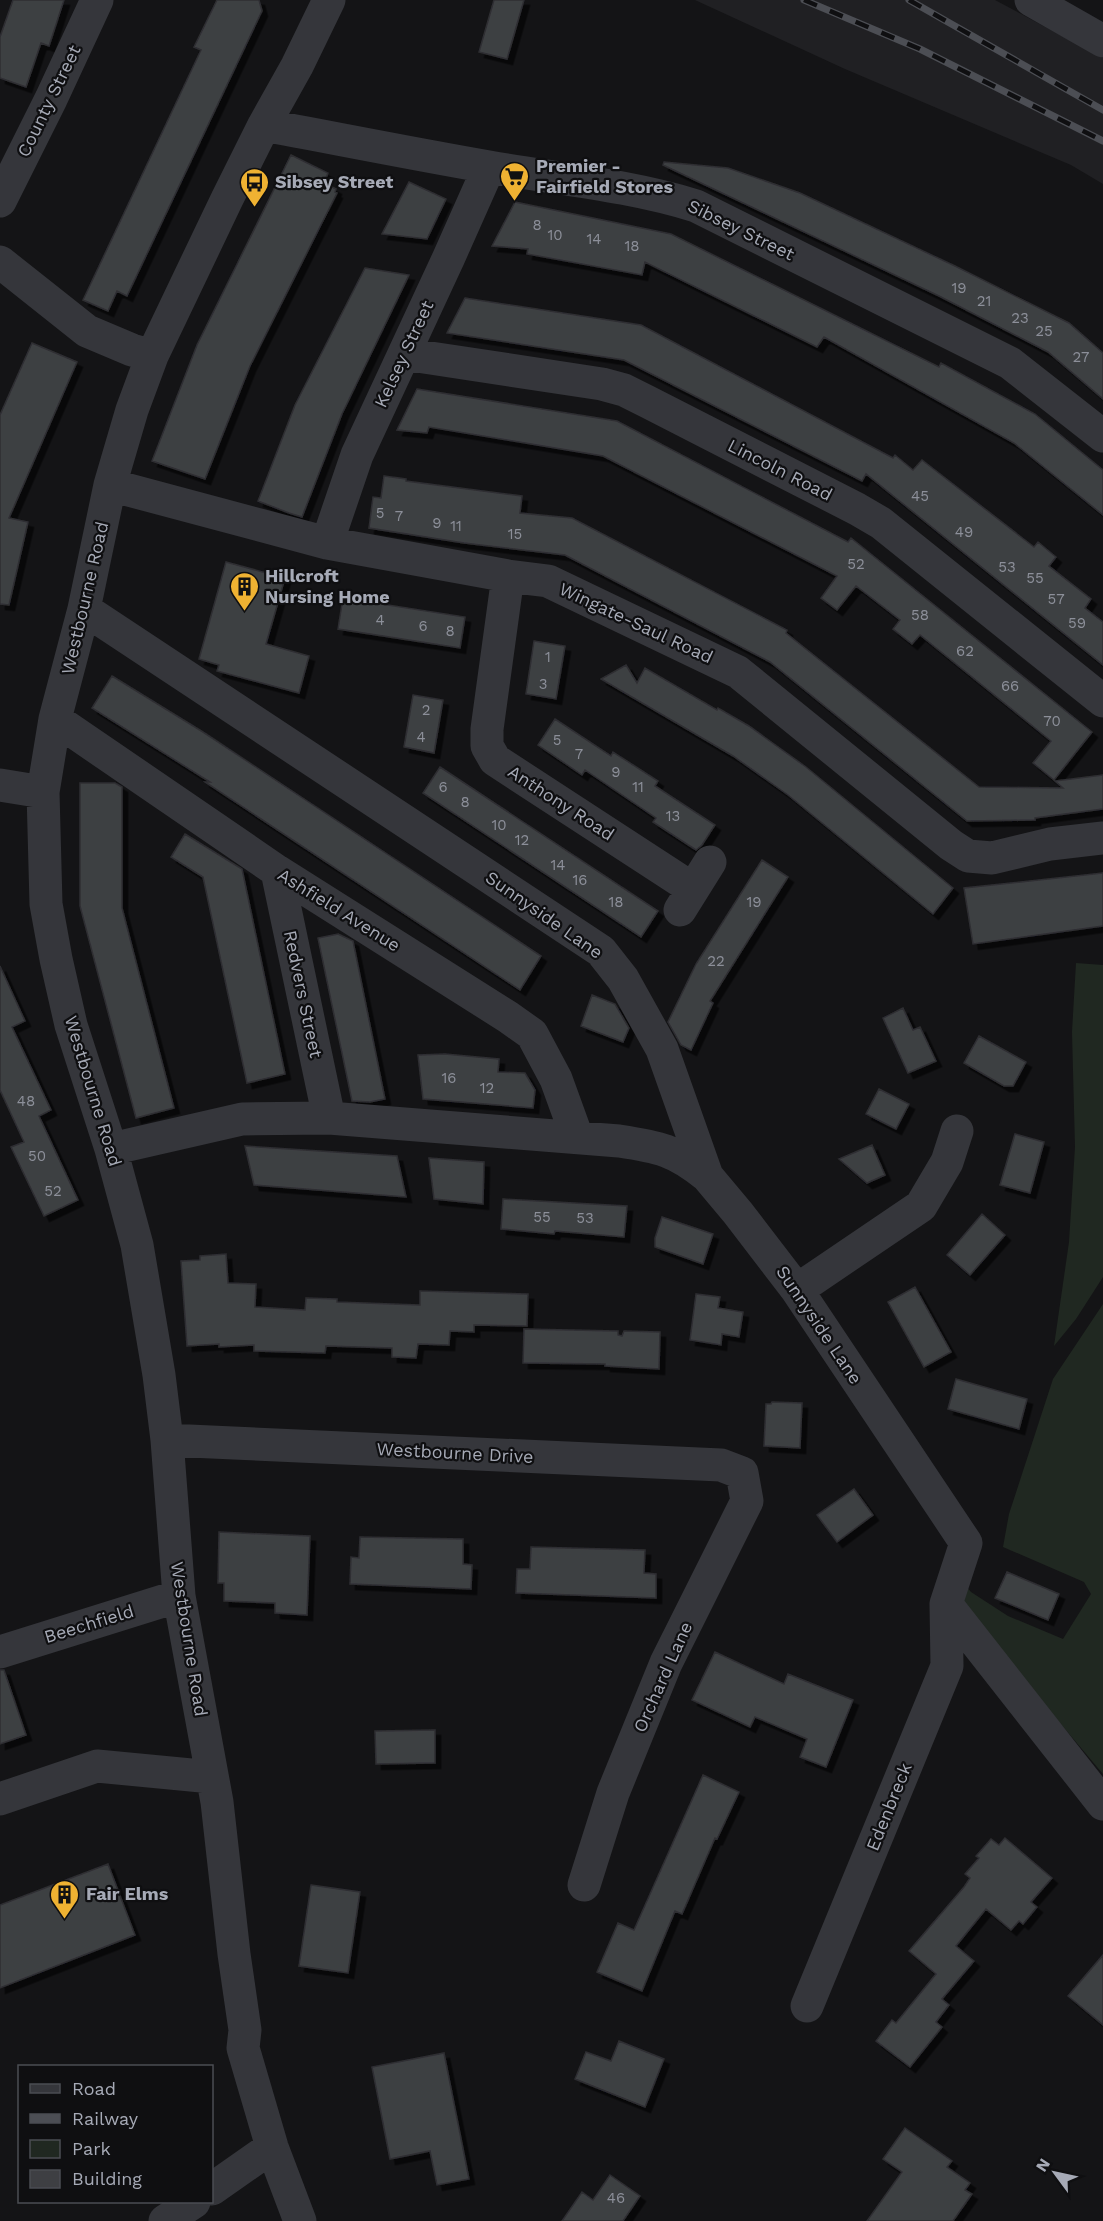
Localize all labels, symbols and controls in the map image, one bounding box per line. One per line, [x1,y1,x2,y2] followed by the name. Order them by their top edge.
[12,41,85,160] street label: County Street
[536,155,674,197] place label: Premier - Fairfield Stores
[499,160,531,202] supermarket icon: Premier - Fairfield Stores
[238,166,270,208] bus stop icon: Sibsey Street
[275,171,393,192] place label: Sibsey Street
[684,195,798,265] street label: Sibsey Street
[532,216,542,234] house number: 8
[547,226,563,244] house number: 10
[586,230,602,248] house number: 14
[624,237,640,255] house number: 18
[951,279,967,297] house number: 19
[977,292,991,310] house number: 21
[370,297,438,411] street label: Kelsey Street
[1011,309,1029,327] house number: 23
[1035,322,1053,340] house number: 25
[1073,348,1089,366] house number: 27
[725,434,836,505] street label: Lincoln Road
[911,487,929,505] house number: 45
[376,504,384,522] house number: 5
[395,507,403,525] house number: 7
[432,514,442,532] house number: 9
[450,517,462,535] house number: 11
[57,519,112,676] street label: Westbourne Road
[955,523,973,541] house number: 49
[508,525,522,543] house number: 15
[847,555,865,573] house number: 52
[998,558,1016,576] house number: 53
[265,565,390,607] place label: Hillcroft Nursing Home
[1026,569,1044,587] house number: 55
[228,570,260,612] building icon: Hillcroft Nursing Home
[556,578,716,667] street label: Wingate-Saul Road
[1047,590,1065,608] house number: 57
[911,606,929,624] house number: 58
[375,611,385,629] house number: 4
[1068,614,1086,632] house number: 59
[418,617,428,635] house number: 6
[445,622,455,640] house number: 8
[956,642,974,660] house number: 62
[545,648,551,666] house number: 1
[539,675,547,693] house number: 3
[1001,677,1019,695] house number: 66
[422,701,430,719] house number: 2
[1043,712,1061,730] house number: 70
[416,728,426,746] house number: 4
[553,731,561,749] house number: 5
[575,745,583,763] house number: 7
[504,761,618,845] street label: Anthony Road
[611,763,621,781] house number: 9
[438,778,448,796] house number: 6
[632,778,644,796] house number: 11
[460,793,470,811] house number: 8
[666,807,680,825] house number: 13
[491,816,507,834] house number: 10
[515,831,529,849] house number: 12
[550,856,566,874] house number: 14
[274,863,404,956] street label: Ashfield Avenue
[482,866,607,963] street label: Sunnyside Lane
[573,871,587,889] house number: 16
[608,893,624,911] house number: 18
[746,893,762,911] house number: 19
[280,928,327,1060] street label: Redvers Street
[707,952,725,970] house number: 22
[61,1013,126,1169] street label: Westbourne Road
[442,1069,456,1087] house number: 16
[480,1079,494,1097] house number: 12
[17,1092,35,1110] house number: 48
[28,1147,46,1165] house number: 50
[44,1182,62,1200] house number: 52
[533,1208,551,1226] house number: 55
[576,1209,594,1227] house number: 53
[772,1262,867,1388] street label: Sunnyside Lane
[376,1438,534,1467] street label: Westbourne Drive
[167,1560,212,1718] street label: Westbourne Road
[41,1600,136,1647] street label: Beechfield
[629,1618,696,1735] street label: Orchard Lane
[861,1760,916,1854] street label: Edenbreck
[49,1878,81,1920] building icon: Fair Elms
[86,1883,169,1904] place label: Fair Elms
[18,2065,213,2203] legend
[72,2078,116,2099] text: Road
[72,2108,139,2129] text: Railway
[72,2138,111,2159] text: Park
[1025,2143,1085,2203] north arrow
[1032,2155,1054,2175] text: N
[72,2168,142,2189] text: Building
[607,2189,625,2207] house number: 46

